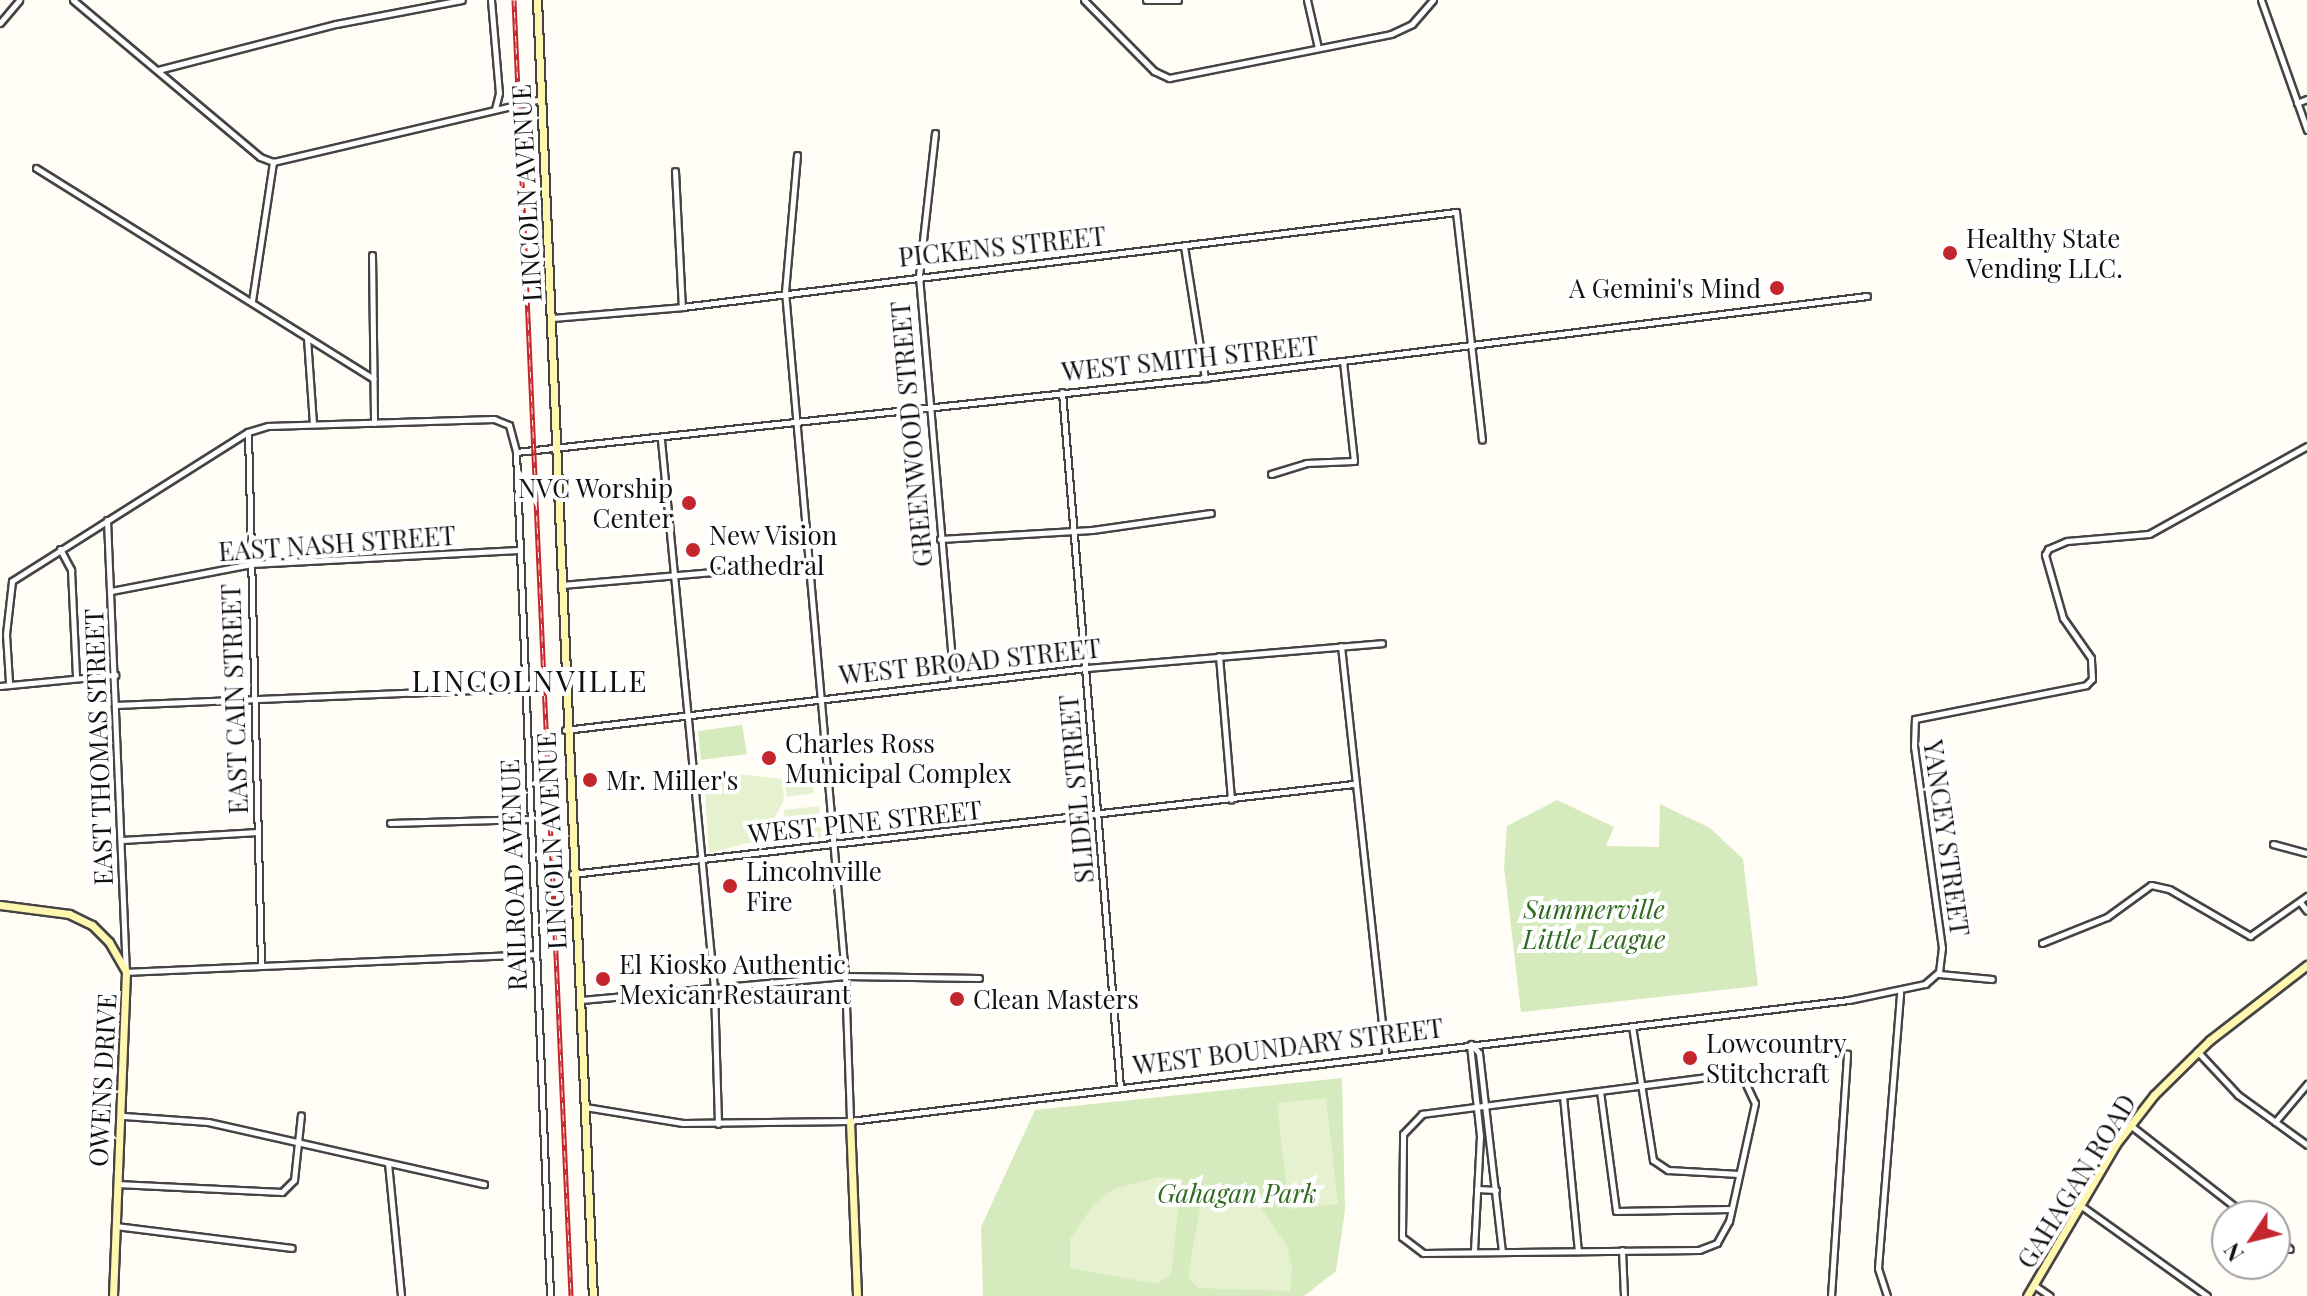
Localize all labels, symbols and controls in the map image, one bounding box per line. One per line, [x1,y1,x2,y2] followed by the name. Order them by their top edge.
[505,83,547,303] street label: LINCOLN AVENUE
[897,220,1107,272] street label: PICKENS STREET
[1966,222,2123,284] place label: Healthy State Vending LLC.
[1941,244,1959,262] marker: Healthy State Vending LLC.
[1569,272,1761,304] place label: A Gemini's Mind
[1768,279,1786,297] marker: A Gemini's Mind
[884,300,938,568] street label: GREENWOOD STREET
[1060,329,1320,387] street label: WEST SMITH STREET
[517,472,673,534] place label: NVC Worship Center
[680,494,698,512] marker: NVC Worship Center
[217,519,457,567] street label: EAST NASH STREET
[709,519,839,580] place label: New Vision Cathedral
[684,541,702,559] marker: New Vision Cathedral
[214,583,254,815] street label: EAST CAIN STREET
[78,608,118,886] street label: EAST THOMAS STREET
[837,632,1103,690] street label: WEST BROAD STREET
[412,662,648,698] district label: LINCOLNVILLE
[1052,693,1100,885] street label: SLIDEL STREET
[785,727,1012,788] place label: Charles Ross Municipal Complex
[530,731,572,951] street label: LINCOLN AVENUE
[1918,738,1976,938] street label: YANCEY STREET
[760,749,778,767] marker: Charles Ross Municipal Complex
[493,758,533,992] street label: RAILROAD AVENUE
[606,764,738,796] place label: Mr. Miller's
[581,771,599,789] marker: Mr. Miller's
[746,793,984,849] street label: WEST PINE STREET
[746,855,882,916] place label: Lincolnville Fire
[721,877,739,895] marker: Lincolnville Fire
[1522,893,1666,954] park label: Summerville Little League
[619,948,851,1010] place label: El Kiosko Authentic Mexican Restaurant
[594,970,612,988] marker: El Kiosko Authentic Mexican Restaurant
[973,983,1139,1015] place label: Clean Masters
[948,990,966,1008] marker: Clean Masters
[82,992,122,1168] street label: OWENS DRIVE
[1130,1011,1446,1081] street label: WEST BOUNDARY STREET
[1706,1027,1847,1088] place label: Lowcountry Stitchcraft
[1681,1049,1699,1067] marker: Lowcountry Stitchcraft
[2010,1088,2142,1274] street label: GAHAGAN ROAD
[1157,1177,1317,1209] park label: Gahagan Park
[2211,1200,2291,1280] north arrow
[2216,1238,2250,1268] text: N

